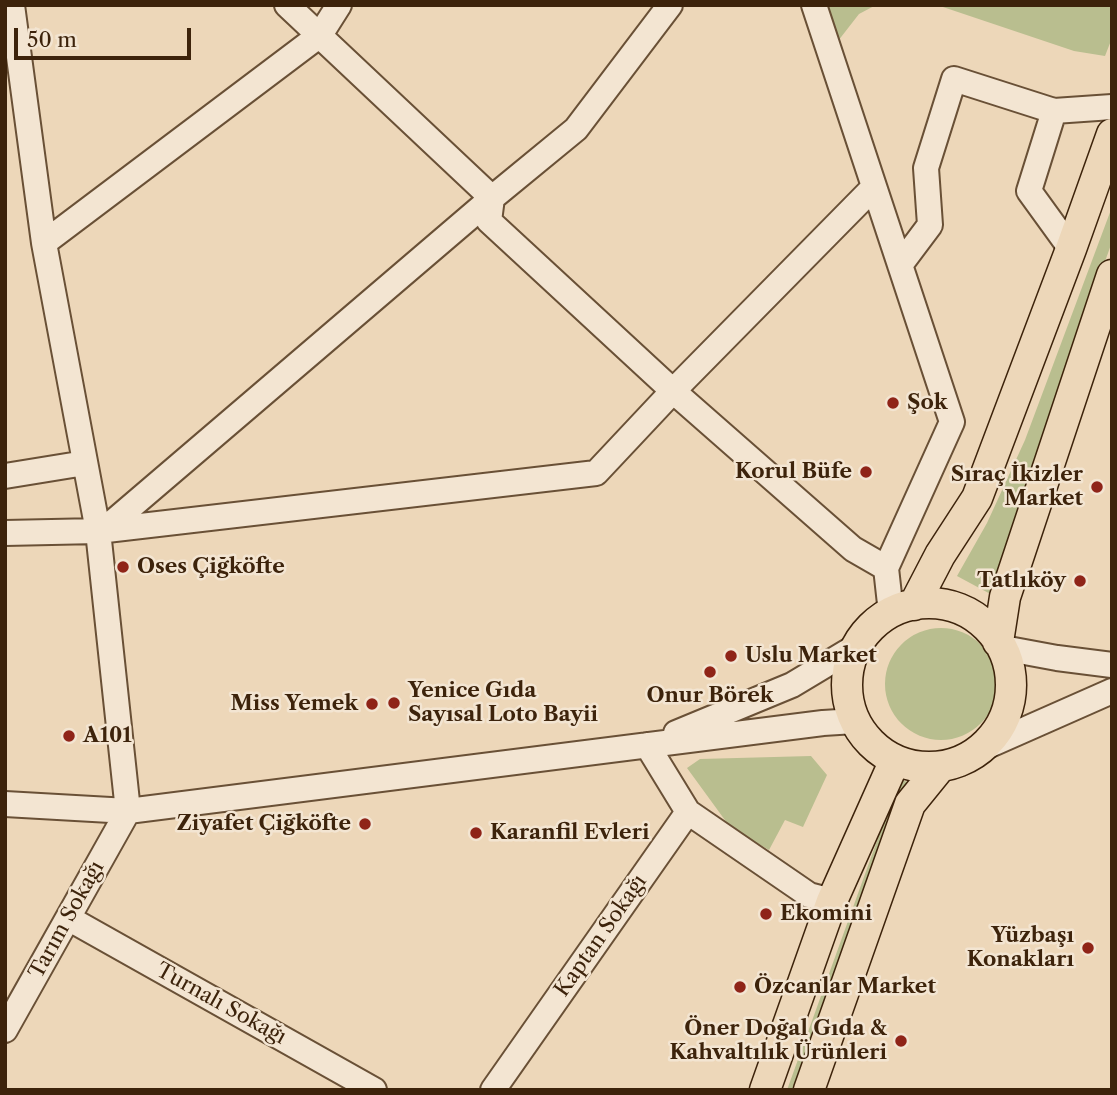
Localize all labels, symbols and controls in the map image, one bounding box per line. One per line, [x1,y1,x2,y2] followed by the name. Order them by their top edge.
[18,14,194,58] scale bar
[27,27,77,52] text: 50 m
[907,390,948,416] place label: Şok
[885,395,901,411] marker: Şok
[735,459,852,485] place label: Korul Büfe
[951,462,1083,512] place label: Sıraç İkizler Market
[858,464,874,480] marker: Korul Büfe
[1089,479,1105,495] marker: Sıraç İkizler Market
[137,554,285,580] place label: Oses Çiğköfte
[115,559,131,575] marker: Oses Çiğköfte
[977,568,1066,594] place label: Tatlıköy
[1072,573,1088,589] marker: Tatlıköy
[745,643,877,669] place label: Uslu Market
[723,648,739,664] marker: Uslu Market
[702,664,718,680] marker: Onur Börek
[408,678,598,728] place label: Yenice Gıda Sayısal Loto Bayii
[646,683,774,709] place label: Onur Börek
[230,691,358,717] place label: Miss Yemek
[386,695,402,711] marker: Yenice Gıda Sayısal Loto Bayii
[364,696,380,712] marker: Miss Yemek
[83,723,132,749] place label: A101
[61,728,77,744] marker: A101
[177,811,351,837] place label: Ziyafet Çiğköfte
[357,816,373,832] marker: Ziyafet Çiğköfte
[490,820,649,846] place label: Karanfil Evleri
[468,825,484,841] marker: Karanfil Evleri
[24,857,110,983] street label: Tarım Sokağı
[550,870,652,1002] street label: Kaptan Sokağı
[780,901,872,927] place label: Ekomini
[758,906,774,922] marker: Ekomini
[967,923,1074,973] place label: Yüzbaşı Konakları
[1080,940,1096,956] marker: Yüzbaşı Konakları
[152,958,290,1050] street label: Turnalı Sokağı
[754,974,936,1000] place label: Özcanlar Market
[732,979,748,995] marker: Özcanlar Market
[669,1016,887,1066] place label: Öner Doğal Gıda & Kahvaltılık Ürünleri
[893,1033,909,1049] marker: Öner Doğal Gıda & Kahvaltılık Ürünleri

